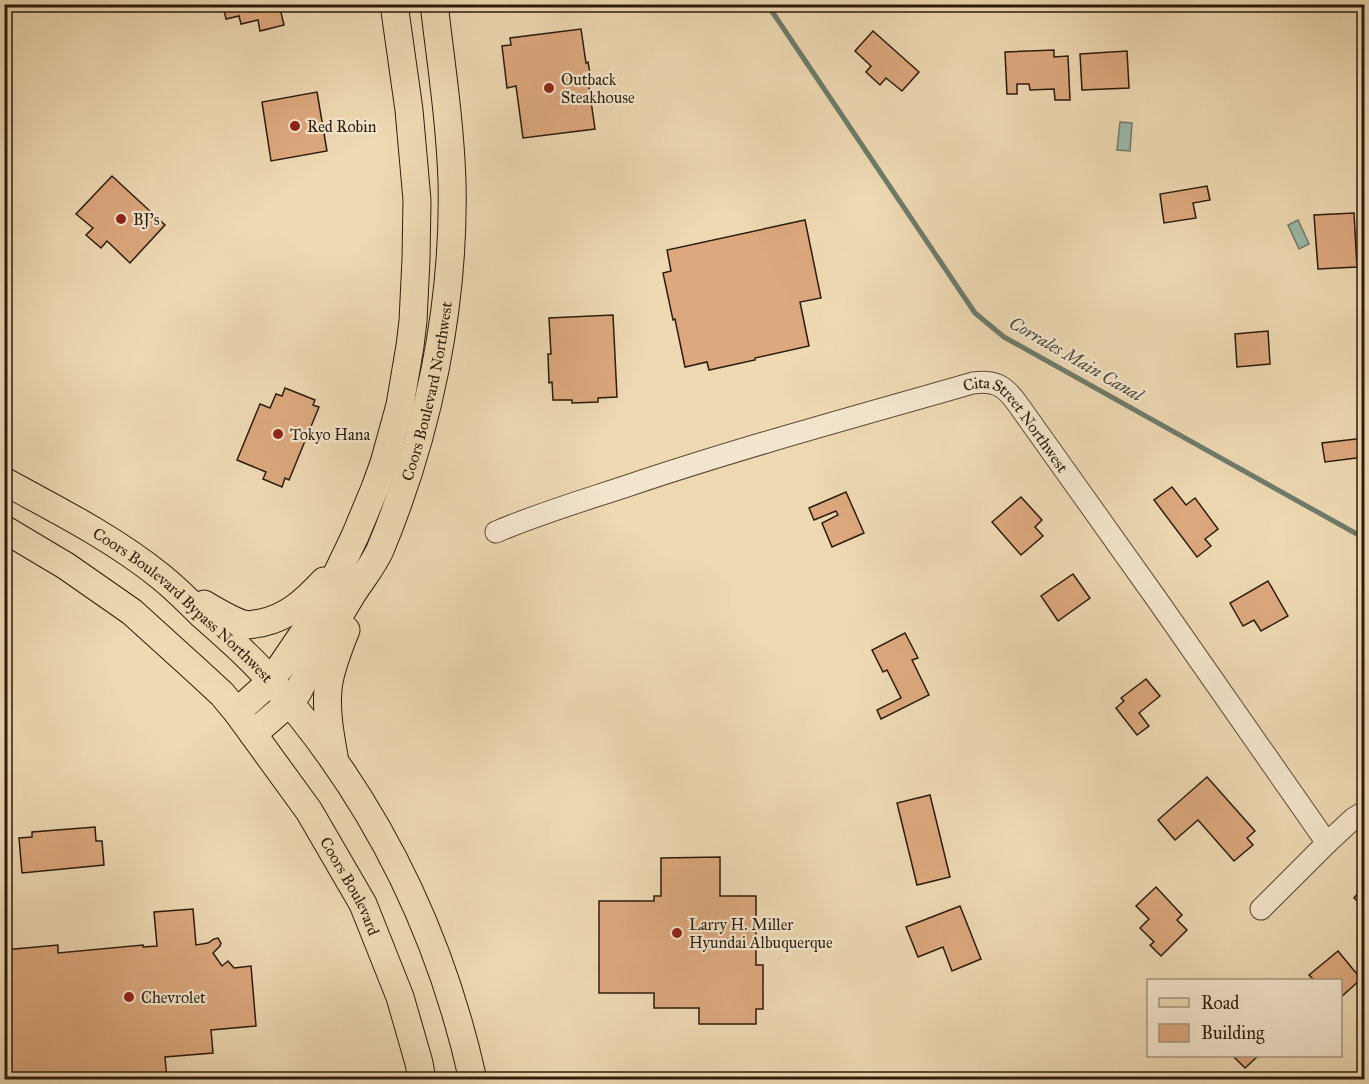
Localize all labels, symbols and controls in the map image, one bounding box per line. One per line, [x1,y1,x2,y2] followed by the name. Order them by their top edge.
[561,70,635,107] place label: Outback Steakhouse
[542,81,556,95] marker: Outback Steakhouse
[307,117,377,136] place label: Red Robin
[288,119,302,133] marker: Red Robin
[133,210,160,230] place label: BJ's
[114,212,128,226] marker: BJ's
[397,300,455,483] street label: Coors Boulevard Northwest
[1005,312,1149,407] water label: Corrales Main Canal
[960,373,1073,476] street label: Cita Street Northwest
[290,425,370,444] place label: Tokyo Hana
[271,427,285,441] marker: Tokyo Hana
[90,523,277,687] street label: Coors Boulevard Bypass Northwest
[316,833,384,938] street label: Coors Boulevard
[689,915,833,953] place label: Larry H. Miller Hyundai Albuquerque
[670,926,684,940] marker: Larry H. Miller Hyundai Albuquerque
[1147,979,1342,1057] legend
[141,988,206,1007] place label: Chevrolet
[122,990,136,1004] marker: Chevrolet
[1201,992,1239,1014] text: Road
[1201,1022,1265,1045] text: Building

